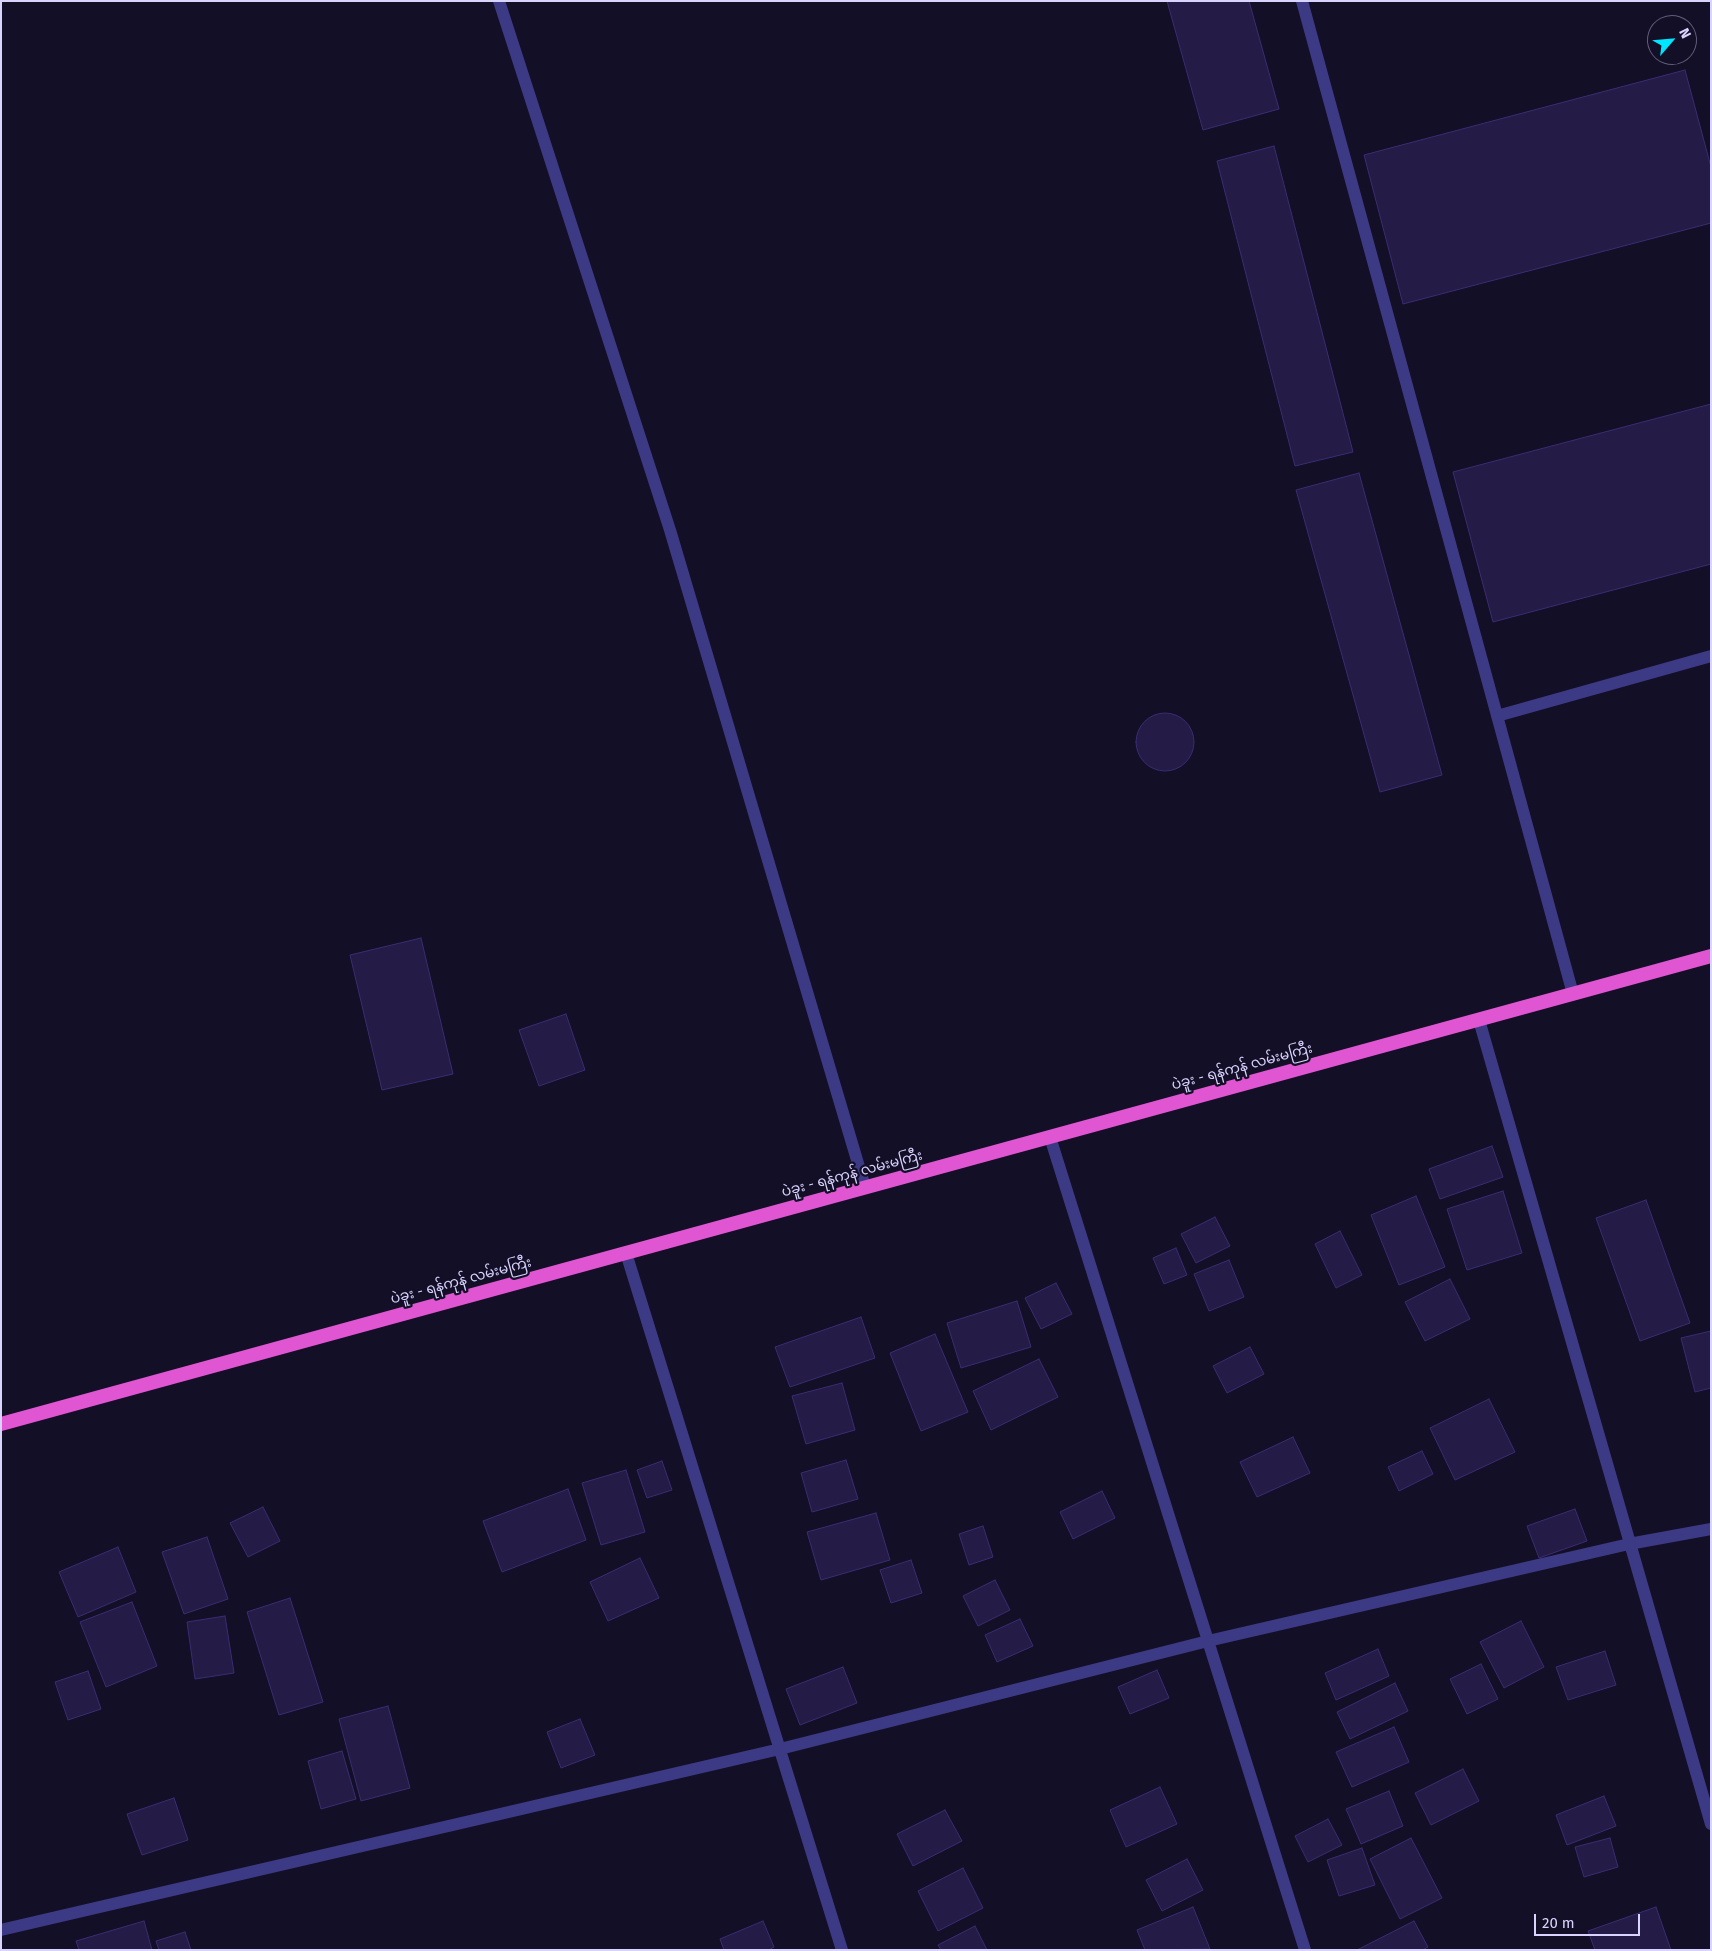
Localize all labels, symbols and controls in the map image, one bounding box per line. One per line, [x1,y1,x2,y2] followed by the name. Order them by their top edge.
[1647,15,1697,65] north arrow
[1675,25,1695,41] text: N
[1170,1040,1314,1094] street label: ပဲခူး - ရန်ကုန် လမ်းမကြီး
[780,1147,924,1201] street label: ပဲခူး - ရန်ကုန် လမ်းမကြီး
[389,1254,533,1308] street label: ပဲခူး - ရန်ကုန် လမ်းမကြီး
[1537,1904,1643,1936] scale bar
[1542,1914,1575,1932] text: 20 m

